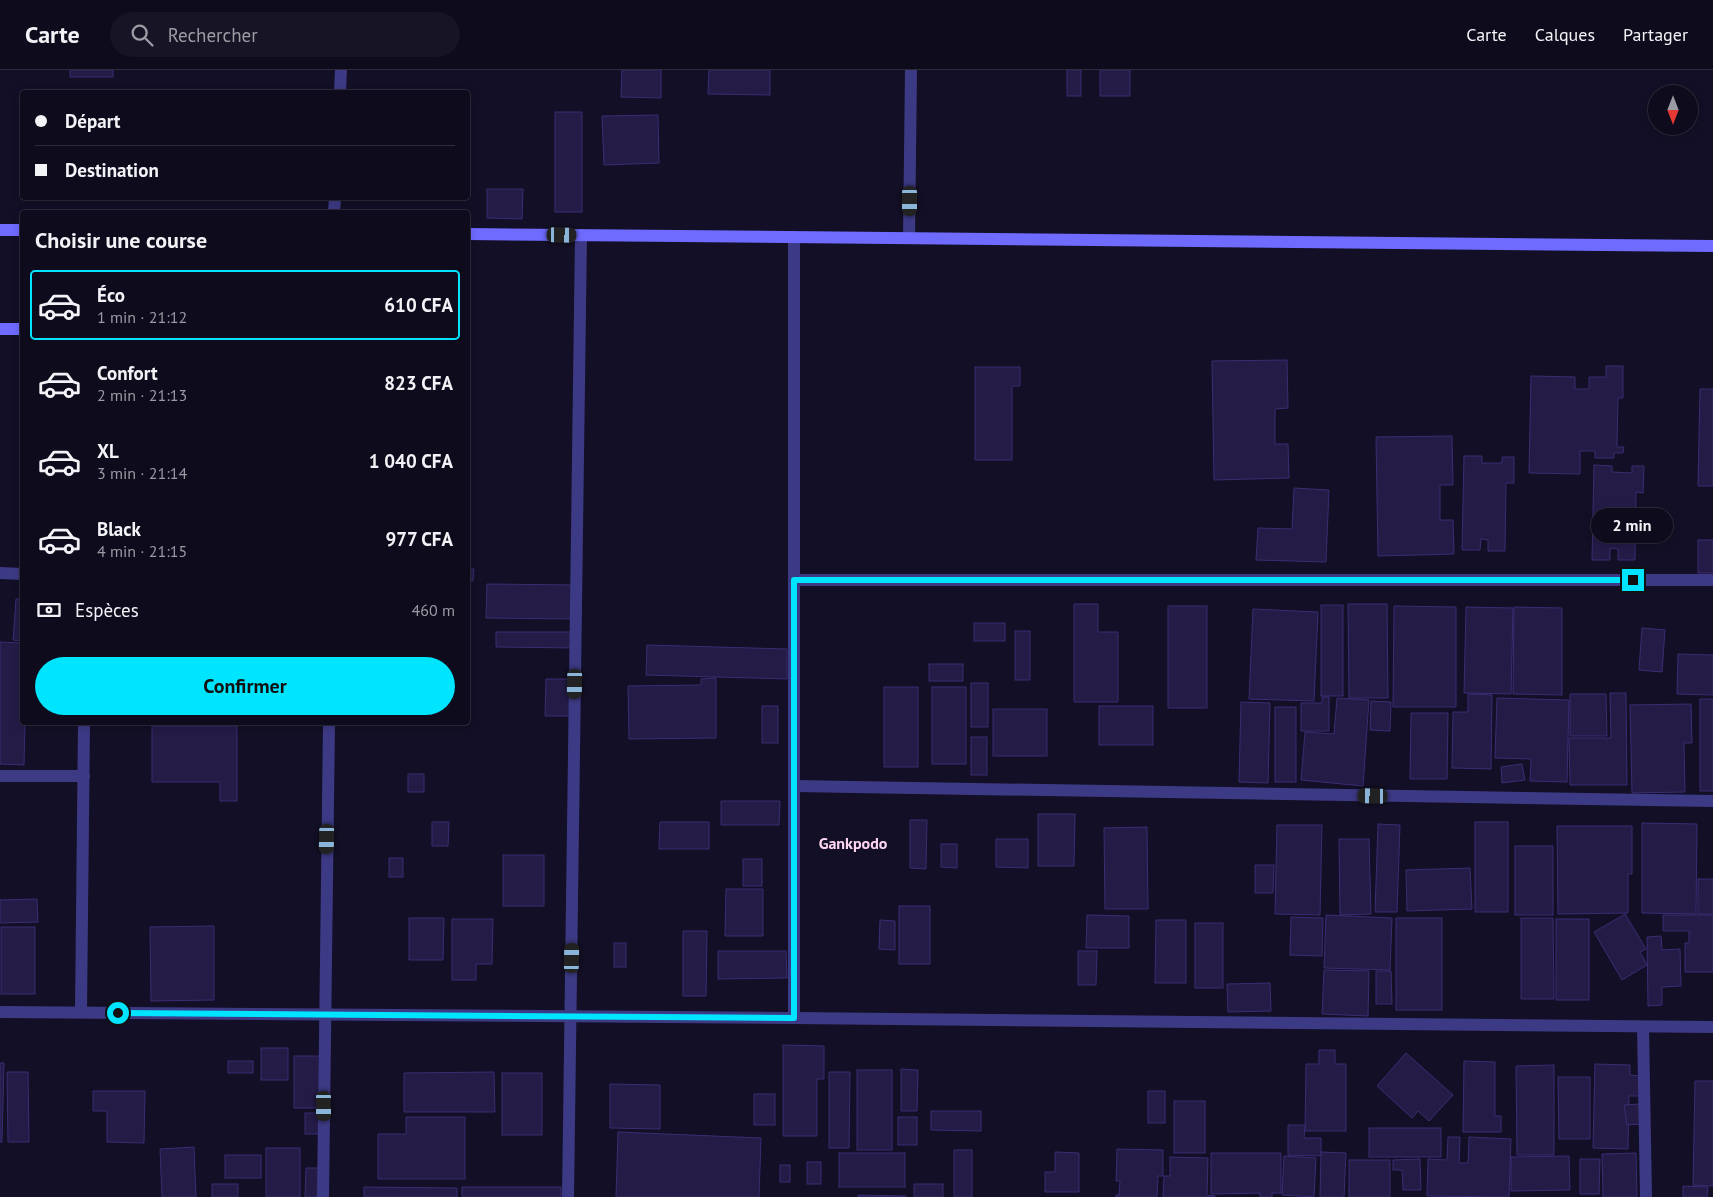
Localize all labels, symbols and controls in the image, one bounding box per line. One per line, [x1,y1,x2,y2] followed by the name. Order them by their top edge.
[110,12,460,57] search box
[25,19,80,50] text: Carte
[128,21,156,49] icon: search
[168,23,258,47] text: Rechercher
[1466,23,1507,46] text: Carte
[1535,23,1595,46] text: Calques
[1623,23,1688,46] text: Partager
[1648,85,1698,135] north arrow
[1648,85,1698,135] map controls
[65,109,121,133] text: Départ
[65,158,159,182] text: Destination
[902,186,917,216] car
[35,226,207,254] text: Choisir une course
[546,227,577,243] car
[37,283,82,328] icon: car
[97,283,125,307] text: Éco
[384,293,453,317] text: 610 CFA
[97,307,187,327] text: 1 min · 21:12
[37,361,82,406] icon: car
[97,361,158,385] text: Confort
[384,371,453,395] text: 823 CFA
[97,385,187,405] text: 2 min · 21:13
[37,439,82,484] icon: car
[97,439,119,463] text: XL
[369,449,453,473] text: 1 040 CFA
[97,463,187,483] text: 3 min · 21:14
[1592,508,1674,542] callout: 2 min
[1612,515,1652,535] text: 2 min
[37,517,82,562] icon: car
[97,517,141,541] text: Black
[385,527,453,551] text: 977 CFA
[97,541,187,561] text: 4 min · 21:15
[1622,569,1644,591] route end
[35,596,63,624] icon: cash
[75,598,139,622] text: Espèces
[412,600,455,620] text: 460 m
[35,657,455,715] button: Confirmer
[567,669,582,699] car
[1357,788,1388,804] car
[319,824,334,854] car
[819,833,888,853] district label: Gankpodo
[564,943,579,973] car
[107,1002,129,1024] route start
[316,1091,331,1121] car

